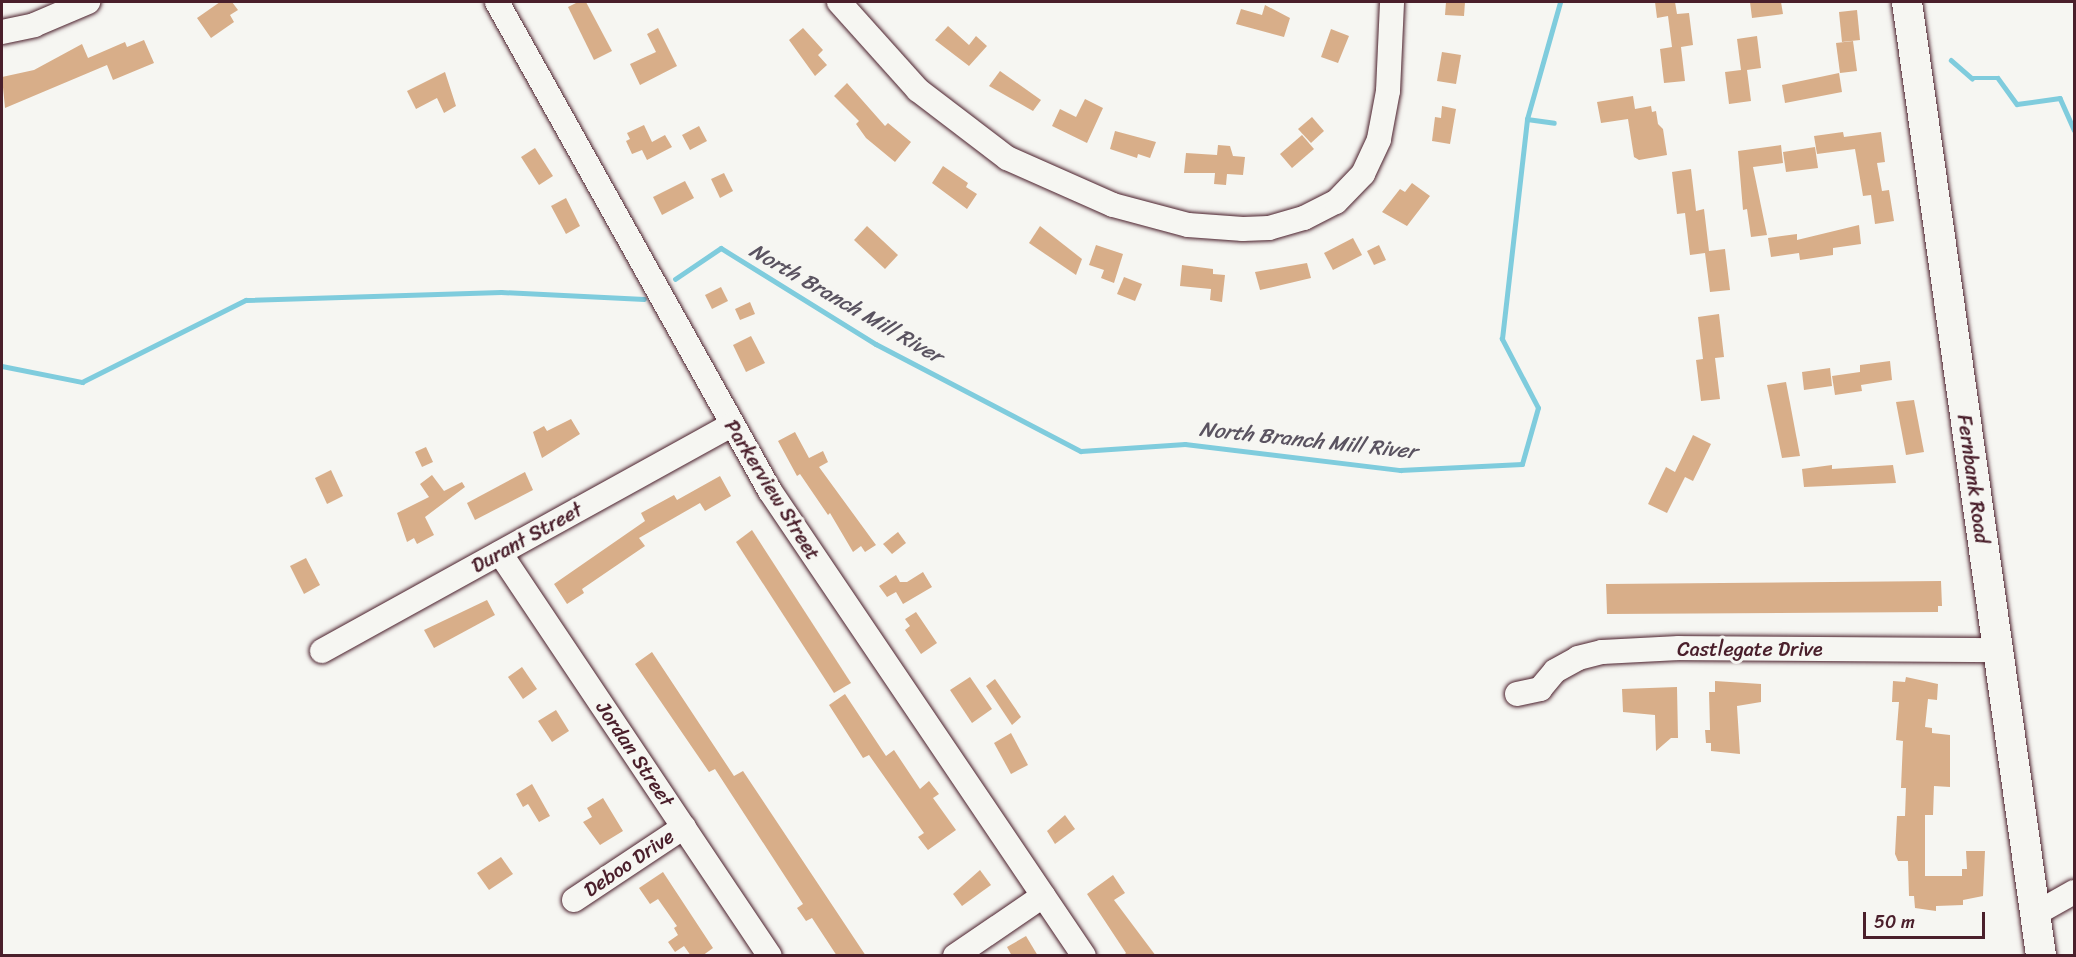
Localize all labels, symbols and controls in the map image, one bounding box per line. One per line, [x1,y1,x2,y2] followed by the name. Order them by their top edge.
[745,238,947,368] water label: North Branch Mill River
[1952,413,1994,545] street label: Fernbank Road
[719,415,825,565] street label: Parkerview Street
[1198,416,1418,464] water label: North Branch Mill River
[467,498,587,578] street label: Durant Street
[1677,637,1823,661] street label: Castlegate Drive
[591,697,679,811] street label: Jordan Street
[579,824,679,902] street label: Deboo Drive
[1866,900,1988,938] scale bar
[1874,906,1915,938] text: 50 m

